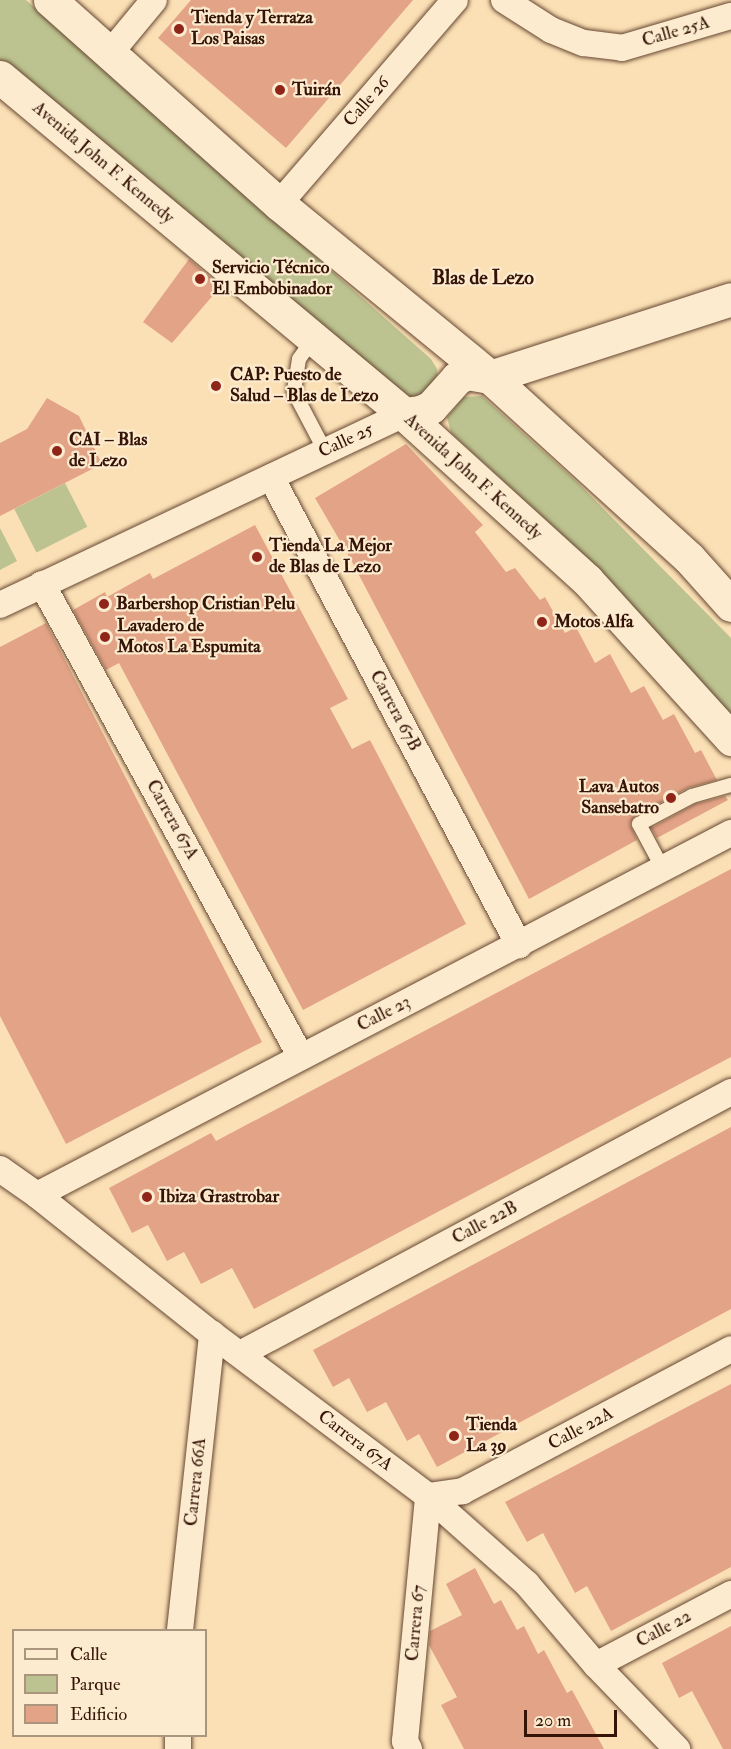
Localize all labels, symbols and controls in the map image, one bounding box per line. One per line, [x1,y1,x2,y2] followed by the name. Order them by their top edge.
[191,8,313,50] place label: Tienda y Terraza Los Paisas
[640,12,712,52] street label: Calle 25A
[172,22,186,36] marker: Tienda y Terraza Los Paisas
[339,73,395,131] street label: Calle 26
[292,79,341,101] place label: Tuirán
[273,83,287,97] marker: Tuirán
[28,97,178,229] street label: Avenida John F. Kennedy
[212,258,332,300] place label: Servicio Técnico El Embobinador
[432,265,534,289] district label: Blas de Lezo
[193,272,207,286] marker: Servicio Técnico El Embobinador
[230,365,379,407] place label: CAP: Puesto de Salud ‒ Blas de Lezo
[207,377,225,395] marker: CAP: Puesto de Salud ‒ Blas de Lezo
[399,409,547,545] street label: Avenida John F. Kennedy
[315,419,377,463] street label: Calle 25
[69,430,147,472] place label: CAI ‒ Blas de Lezo
[50,444,64,458] marker: CAI ‒ Blas de Lezo
[269,536,392,578] place label: Tienda La Mejor de Blas de Lezo
[250,550,264,564] marker: Tienda La Mejor de Blas de Lezo
[116,593,295,615] place label: Barbershop Cristian Pelu
[97,597,111,611] marker: Barbershop Cristian Pelu
[554,611,633,633] place label: Motos Alfa
[535,615,549,629] marker: Motos Alfa
[117,616,261,658] place label: Lavadero de Motos La Espumita
[98,630,112,644] marker: Lavadero de Motos La Espumita
[365,667,425,755] street label: Carrera 67B
[141,776,203,864] street label: Carrera 67A
[579,777,659,820] place label: Lava Autos Sansebatro
[664,791,678,805] marker: Lava Autos Sansebatro
[354,991,414,1037] street label: Calle 23
[159,1186,279,1208] place label: Ibiza Grastrobar
[140,1190,154,1204] marker: Ibiza Grastrobar
[449,1197,521,1249] street label: Calle 22B
[545,1403,617,1455] street label: Calle 22A
[313,1406,397,1476] street label: Carrera 67A
[466,1415,517,1458] place label: Tienda La 39
[447,1429,461,1443] marker: Tienda La 39
[181,1437,211,1527] street label: Carrera 66A
[402,1584,430,1662] street label: Carrera 67
[633,1606,695,1652] street label: Calle 22
[12,1629,207,1737] legend
[70,1643,107,1666] text: Calle
[70,1673,120,1696] text: Parque
[527,1698,620,1736] scale bar
[70,1703,127,1726] text: Edificio
[535,1709,571,1732] text: 20 m

